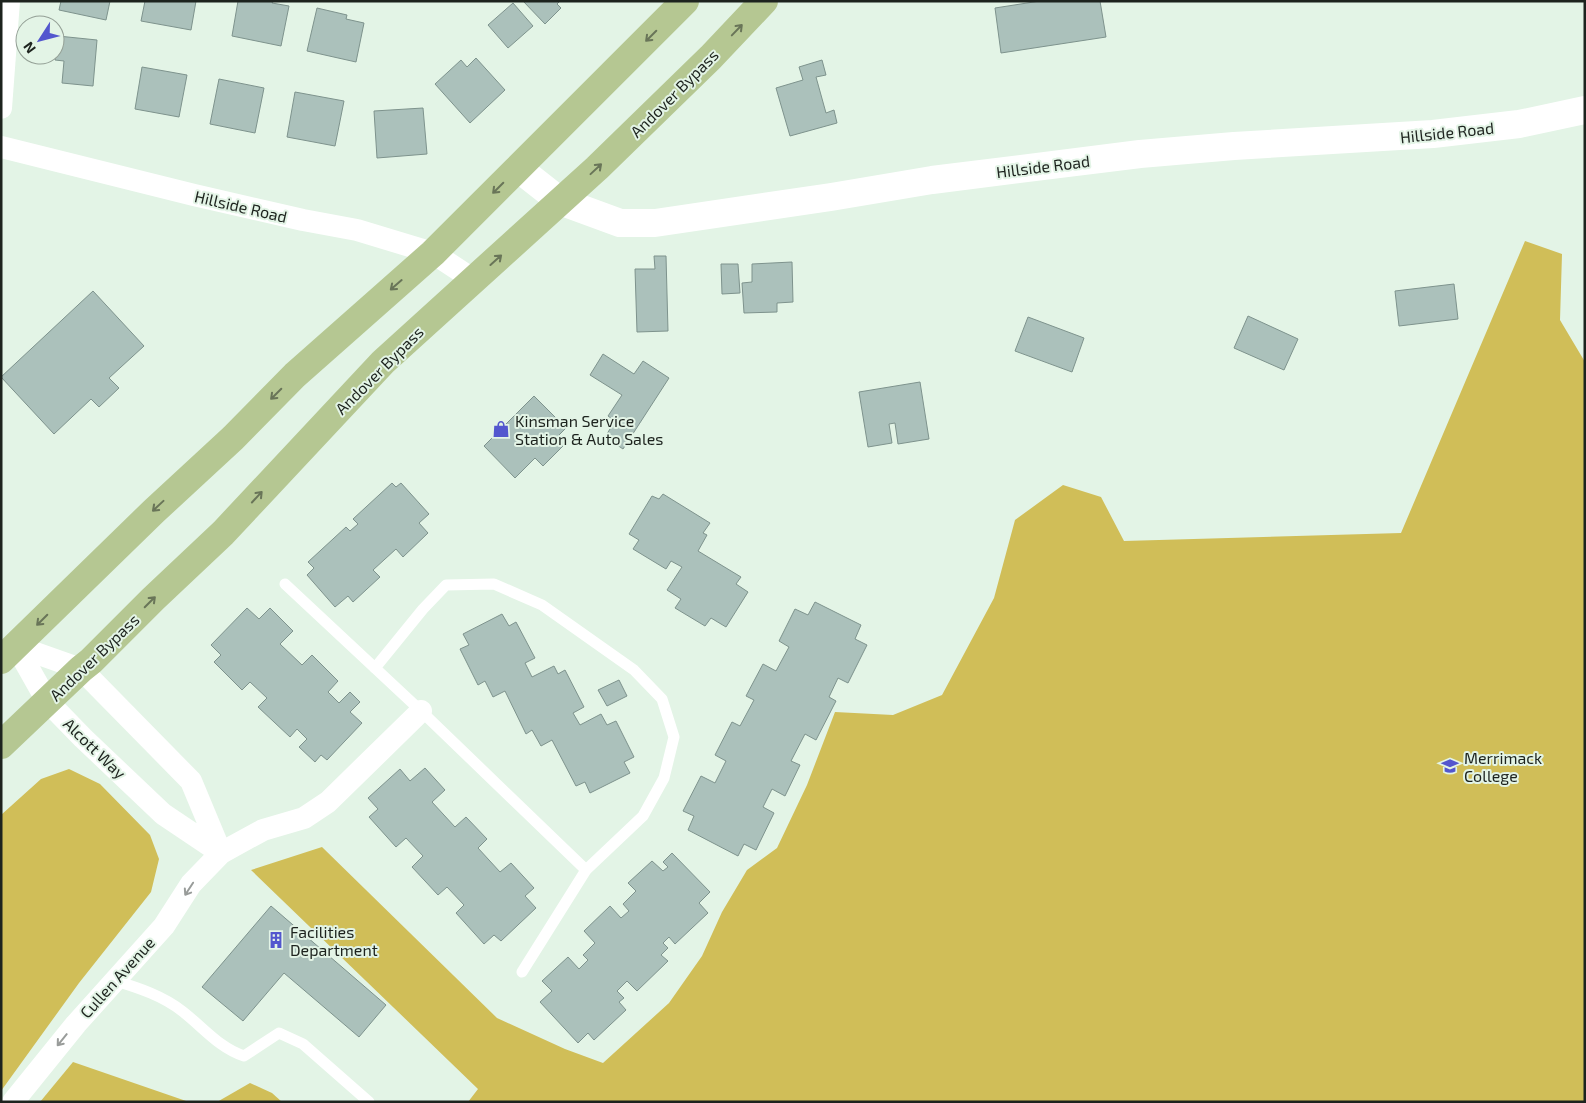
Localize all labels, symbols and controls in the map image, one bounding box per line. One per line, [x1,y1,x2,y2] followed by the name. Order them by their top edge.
[15,15,65,65] north arrow
[731,23,743,36] one-way arrow
[645,30,657,42] one-way arrow
[19,39,39,57] text: N
[626,45,722,141] street label: Andover Bypass
[1399,118,1495,146] street label: Hillside Road
[995,151,1091,181] street label: Hillside Road
[590,163,603,175] one-way arrow
[493,181,505,193] one-way arrow
[193,186,289,226] street label: Hillside Road
[490,254,503,266] one-way arrow
[390,279,403,290] one-way arrow
[331,322,427,418] street label: Andover Bypass
[270,388,282,400] one-way arrow
[515,411,663,448] place label: Kinsman Service Station & Auto Sales
[491,419,511,439] shop icon: Kinsman Service Station & Auto Sales
[251,491,262,504] one-way arrow
[152,500,165,512] one-way arrow
[144,596,156,609] one-way arrow
[45,610,143,704] street label: Andover Bypass
[36,614,48,626] one-way arrow
[60,714,130,783] street label: Alcott Way
[1464,748,1542,785] place label: Merrimack College
[1440,756,1460,776] school or university icon: Merrimack College
[183,882,194,896] one-way arrow
[290,922,378,959] place label: Facilities Department
[266,930,286,950] building icon: Facilities Department
[76,933,158,1021] street label: Cullen Avenue
[57,1033,68,1046] one-way arrow

